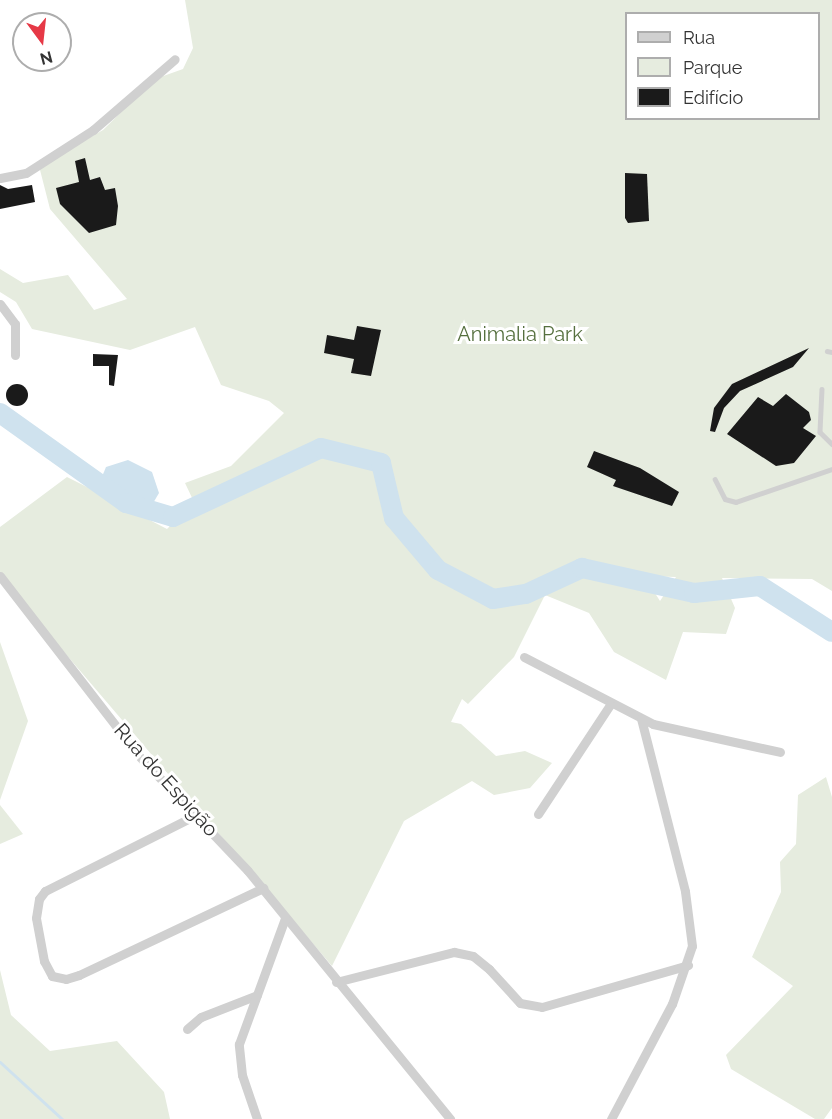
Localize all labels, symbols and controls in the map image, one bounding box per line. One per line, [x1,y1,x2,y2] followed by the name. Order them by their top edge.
[12,12,72,72] north arrow
[625,12,820,120] legend
[683,27,715,48] text: Rua
[38,47,55,69] text: N
[683,57,742,78] text: Parque
[683,87,743,108] text: Edifício
[457,322,583,346] park label: Animalia Park
[109,719,223,841] street label: Rua do Espigão

